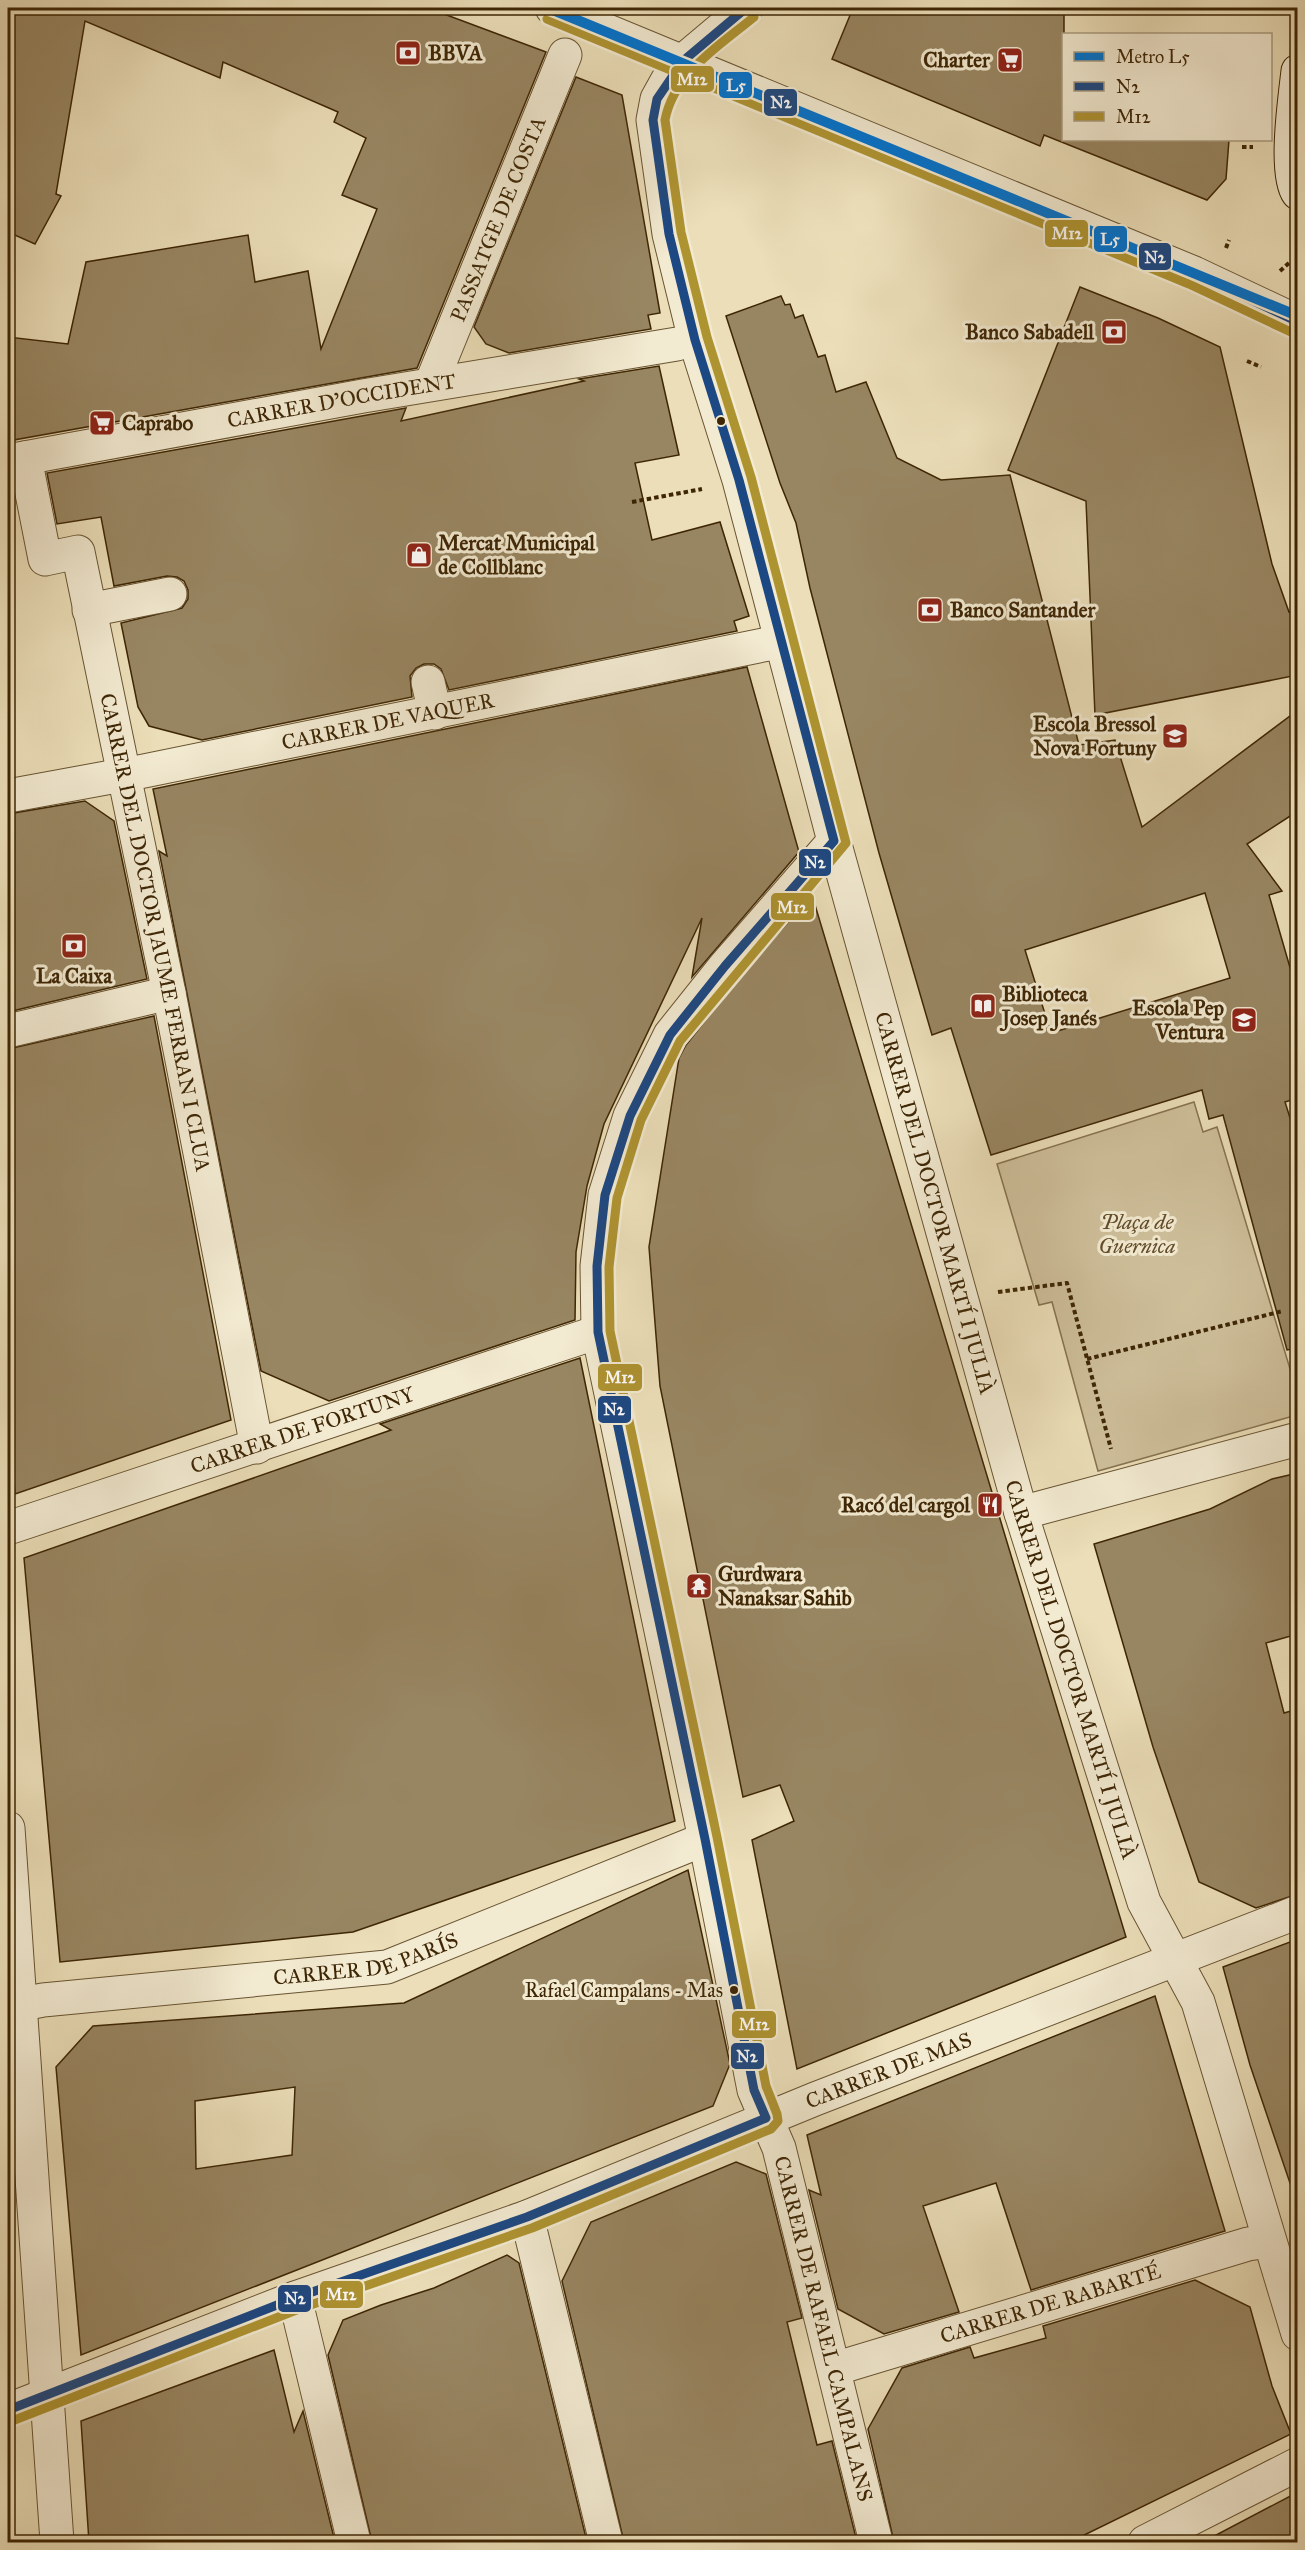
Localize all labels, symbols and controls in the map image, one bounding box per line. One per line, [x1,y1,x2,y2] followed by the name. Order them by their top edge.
[1062,33,1272,141] legend
[393,38,423,68] bank icon: BBVA
[428,40,484,66] place label: BBVA
[995,45,1025,75] supermarket icon: Charter
[1116,46,1190,68] text: Metro L5
[923,47,991,73] place label: Charter
[670,65,715,93] line badge: M12
[677,70,708,89] text: M12
[718,71,753,99] line badge: L5
[726,76,746,95] text: L5
[1116,76,1140,98] text: N2
[763,88,798,117] line badge: N2
[770,93,793,112] text: N2
[1116,106,1151,128] text: M12
[445,113,552,326] street label: PASSATGE DE COSTA
[1044,219,1089,248] line badge: M12
[1052,224,1083,243] text: M12
[1093,225,1128,253] line badge: L5
[1100,230,1120,249] text: L5
[1138,242,1172,271] line badge: N2
[1144,248,1167,267] text: N2
[1099,317,1129,347] bank icon: Banco Sabadell
[965,319,1095,345] place label: Banco Sabadell
[225,368,458,434] street label: CARRER D'OCCIDENT
[87,408,117,438] supermarket icon: Caprabo
[122,410,194,436] place label: Caprabo
[715,415,727,427] unlabelled marker
[438,530,596,580] place label: Mercat Municipal de Collblanc
[404,540,434,570] shop icon: Mercat Municipal de Collblanc
[915,595,945,625] bank icon: Banco Santander
[950,597,1096,623] place label: Banco Santander
[279,687,497,756] street label: CARRER DE VAQUER
[94,691,216,1174] street label: CARRER DEL DOCTOR JAUME FERRAN I CLUA
[1033,711,1157,761] place label: Escola Bressol Nova Fortuny
[1160,721,1190,751] school or university icon: Escola Bressol Nova Fortuny
[798,848,832,877] line badge: N2
[804,853,827,872] text: N2
[770,892,815,921] line badge: M12
[777,898,808,917] text: M12
[59,931,89,961] bank icon: La Caixa
[36,963,113,989] place label: La Caixa
[999,981,1097,1032] place label: Biblioteca Josep Janés
[968,991,998,1021] library icon: Biblioteca Josep Janés
[1132,995,1225,1045] place label: Escola Pep Ventura
[1229,1005,1259,1035] school or university icon: Escola Pep Ventura
[869,1009,1000,1397] street label: CARRER DEL DOCTOR MARTÍ I JULIÀ
[1099,1209,1175,1259] park label: Plaça de Guernica
[597,1363,643,1392] line badge: M12
[605,1368,636,1387] text: M12
[187,1381,418,1480] street label: CARRER DE FORTUNY
[597,1395,632,1424] line badge: N2
[603,1400,626,1419] text: N2
[999,1477,1143,1862] street label: CARRER DEL DOCTOR MARTÍ I JULIÀ
[975,1490,1005,1520] restaurant icon: Racó del cargol
[841,1492,971,1518] place label: Racó del cargol
[718,1561,852,1611] place label: Gurdwara Nanaksar Sahib
[684,1571,714,1601] temple icon: Gurdwara Nanaksar Sahib
[272,1927,462,1991] street label: CARRER DE PARÍS
[525,1978,723,2002] place label: Rafael Campalans - Mas
[728,1984,740,1996] marker: Rafael Campalans - Mas
[731,2010,777,2039] line badge: M12
[739,2015,770,2034] text: M12
[802,2027,975,2114] street label: CARRER DE MAS
[730,2042,765,2070] line badge: N2
[736,2047,759,2066] text: N2
[768,2153,879,2504] street label: CARRER DE RAFAEL CAMPALANS
[937,2257,1164,2349] street label: CARRER DE RABARTÉ
[319,2280,364,2309] line badge: M12
[277,2284,312,2313] line badge: N2
[326,2285,357,2304] text: M12
[284,2289,307,2308] text: N2

